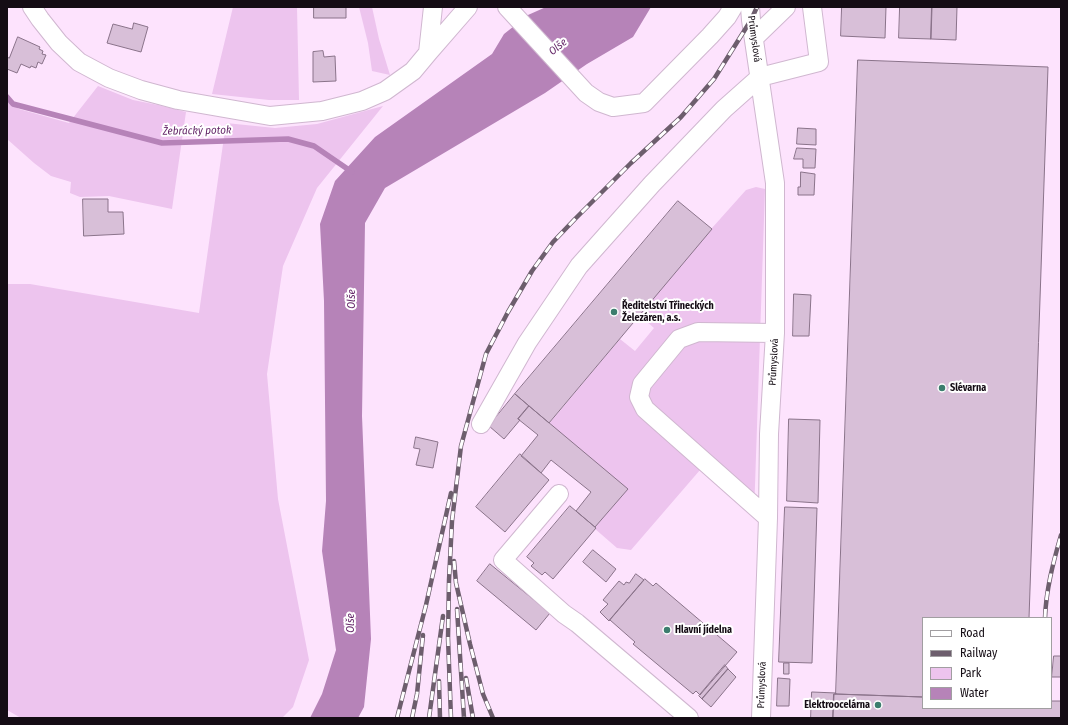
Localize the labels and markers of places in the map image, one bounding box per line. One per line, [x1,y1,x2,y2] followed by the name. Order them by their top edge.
[622,300,714,324] place label: Ředitelství Třineckých Železáren, a.s.
[609,307,619,317] marker: Ředitelství Třineckých Železáren, a.s.
[950,382,986,394] place label: Slévarna
[937,383,947,393] marker: Slévarna
[675,624,732,636] place label: Hlavní jídelna
[662,625,672,635] marker: Hlavní jídelna
[804,699,870,711] place label: Elektroocelárna
[873,700,883,710] marker: Elektroocelárna

